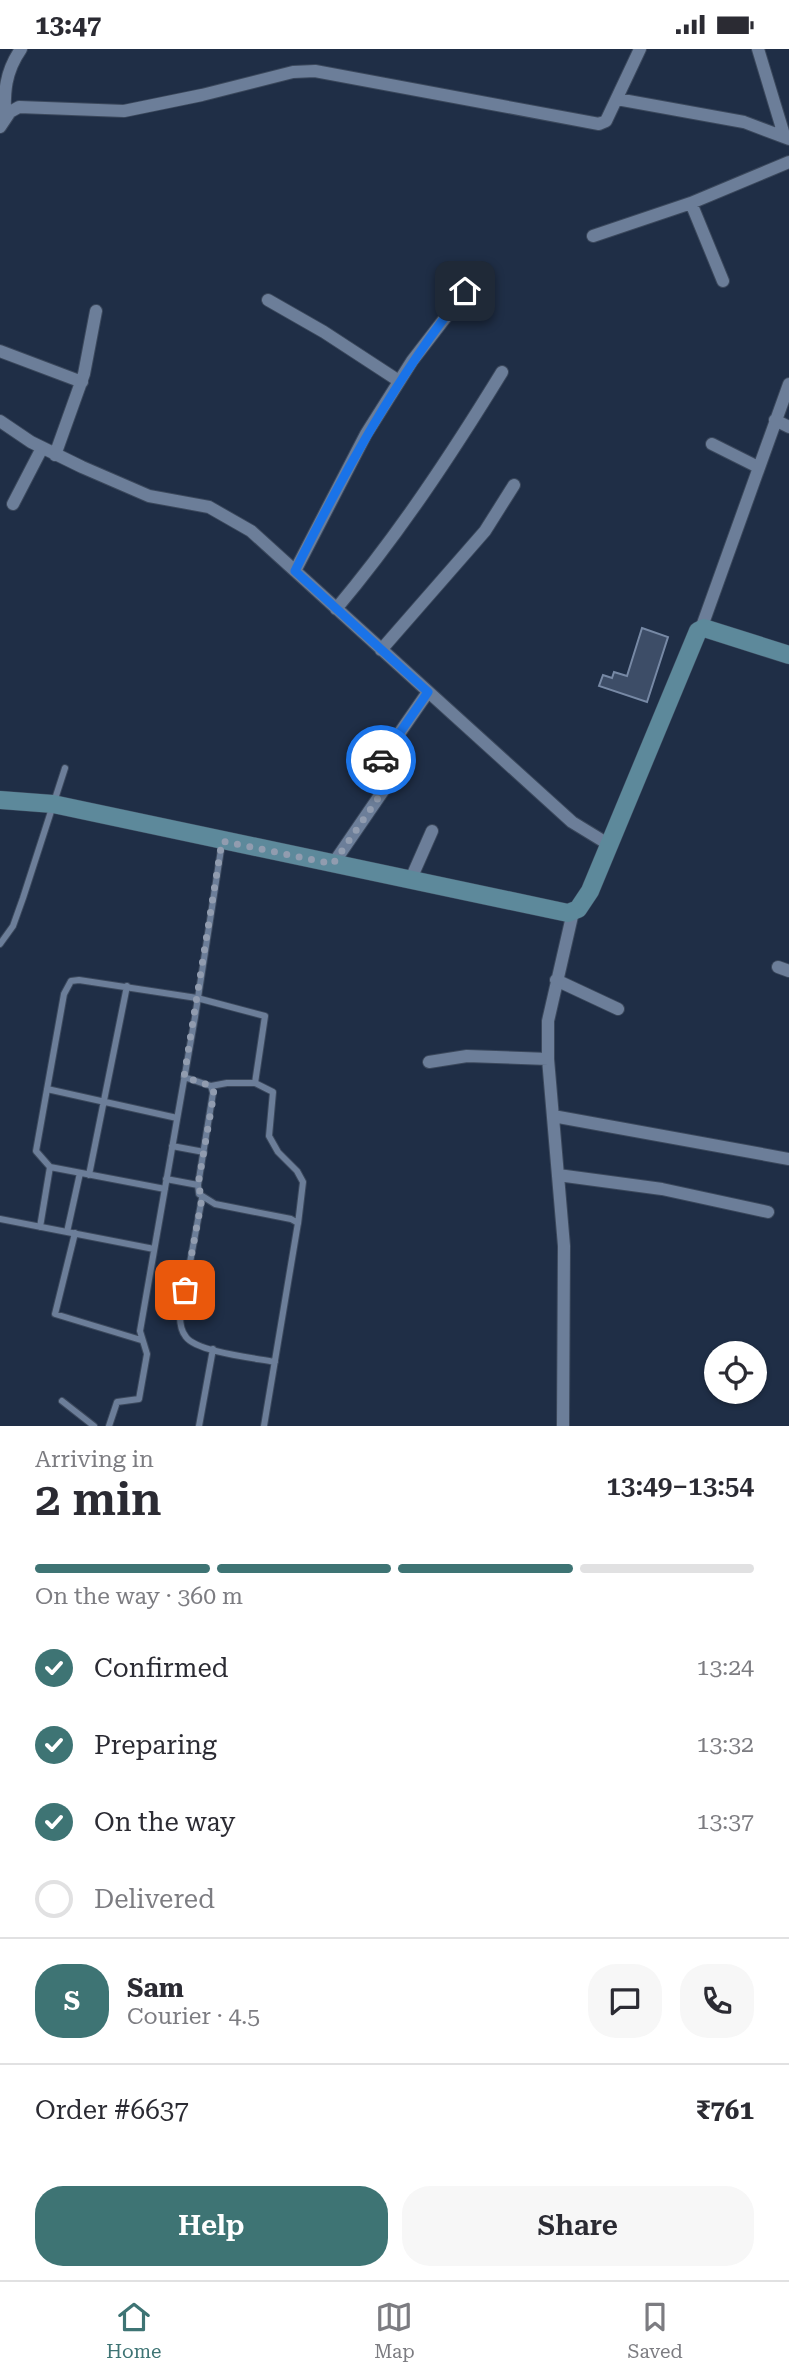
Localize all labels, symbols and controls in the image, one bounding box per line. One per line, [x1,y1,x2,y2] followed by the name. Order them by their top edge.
[35,10,101,40] text: 13:47
[435,261,495,321] pin
[446,272,484,310] icon: home
[346,725,416,795] courier
[362,741,400,779] icon: car
[155,1260,215,1320] pin
[166,1271,204,1309] icon: bag
[704,1341,767,1404] map controls
[704,1341,767,1404] button: locate
[35,1446,154,1473] text: Arriving in
[606,1471,754,1501] text: 13:49–13:54
[35,1472,162,1526] text: 2 min
[35,1583,243,1610] text: On the way · 360 m
[35,1649,73,1687] icon: check
[94,1653,229,1683] text: Confirmed
[697,1654,754,1681] text: 13:24
[35,1726,73,1764] icon: check
[94,1730,217,1760] text: Preparing
[697,1731,754,1758] text: 13:32
[35,1803,73,1841] icon: check
[94,1807,235,1837] text: On the way
[697,1808,754,1835] text: 13:37
[94,1884,215,1914] text: Delivered
[588,1964,662,2038] button: chat
[680,1964,754,2038] button: phone
[127,1973,184,2003] text: Sam
[64,1986,80,2016] text: S
[127,2003,260,2030] text: Courier · 4.5
[35,2095,189,2125] text: Order #6637
[696,2095,754,2125] text: ₹761
[35,2186,388,2266] button: Help
[402,2186,754,2266] button: Share
[106,2298,161,2363] tab: Home
[374,2298,415,2363] tab: Map
[628,2298,683,2363] tab: Saved

